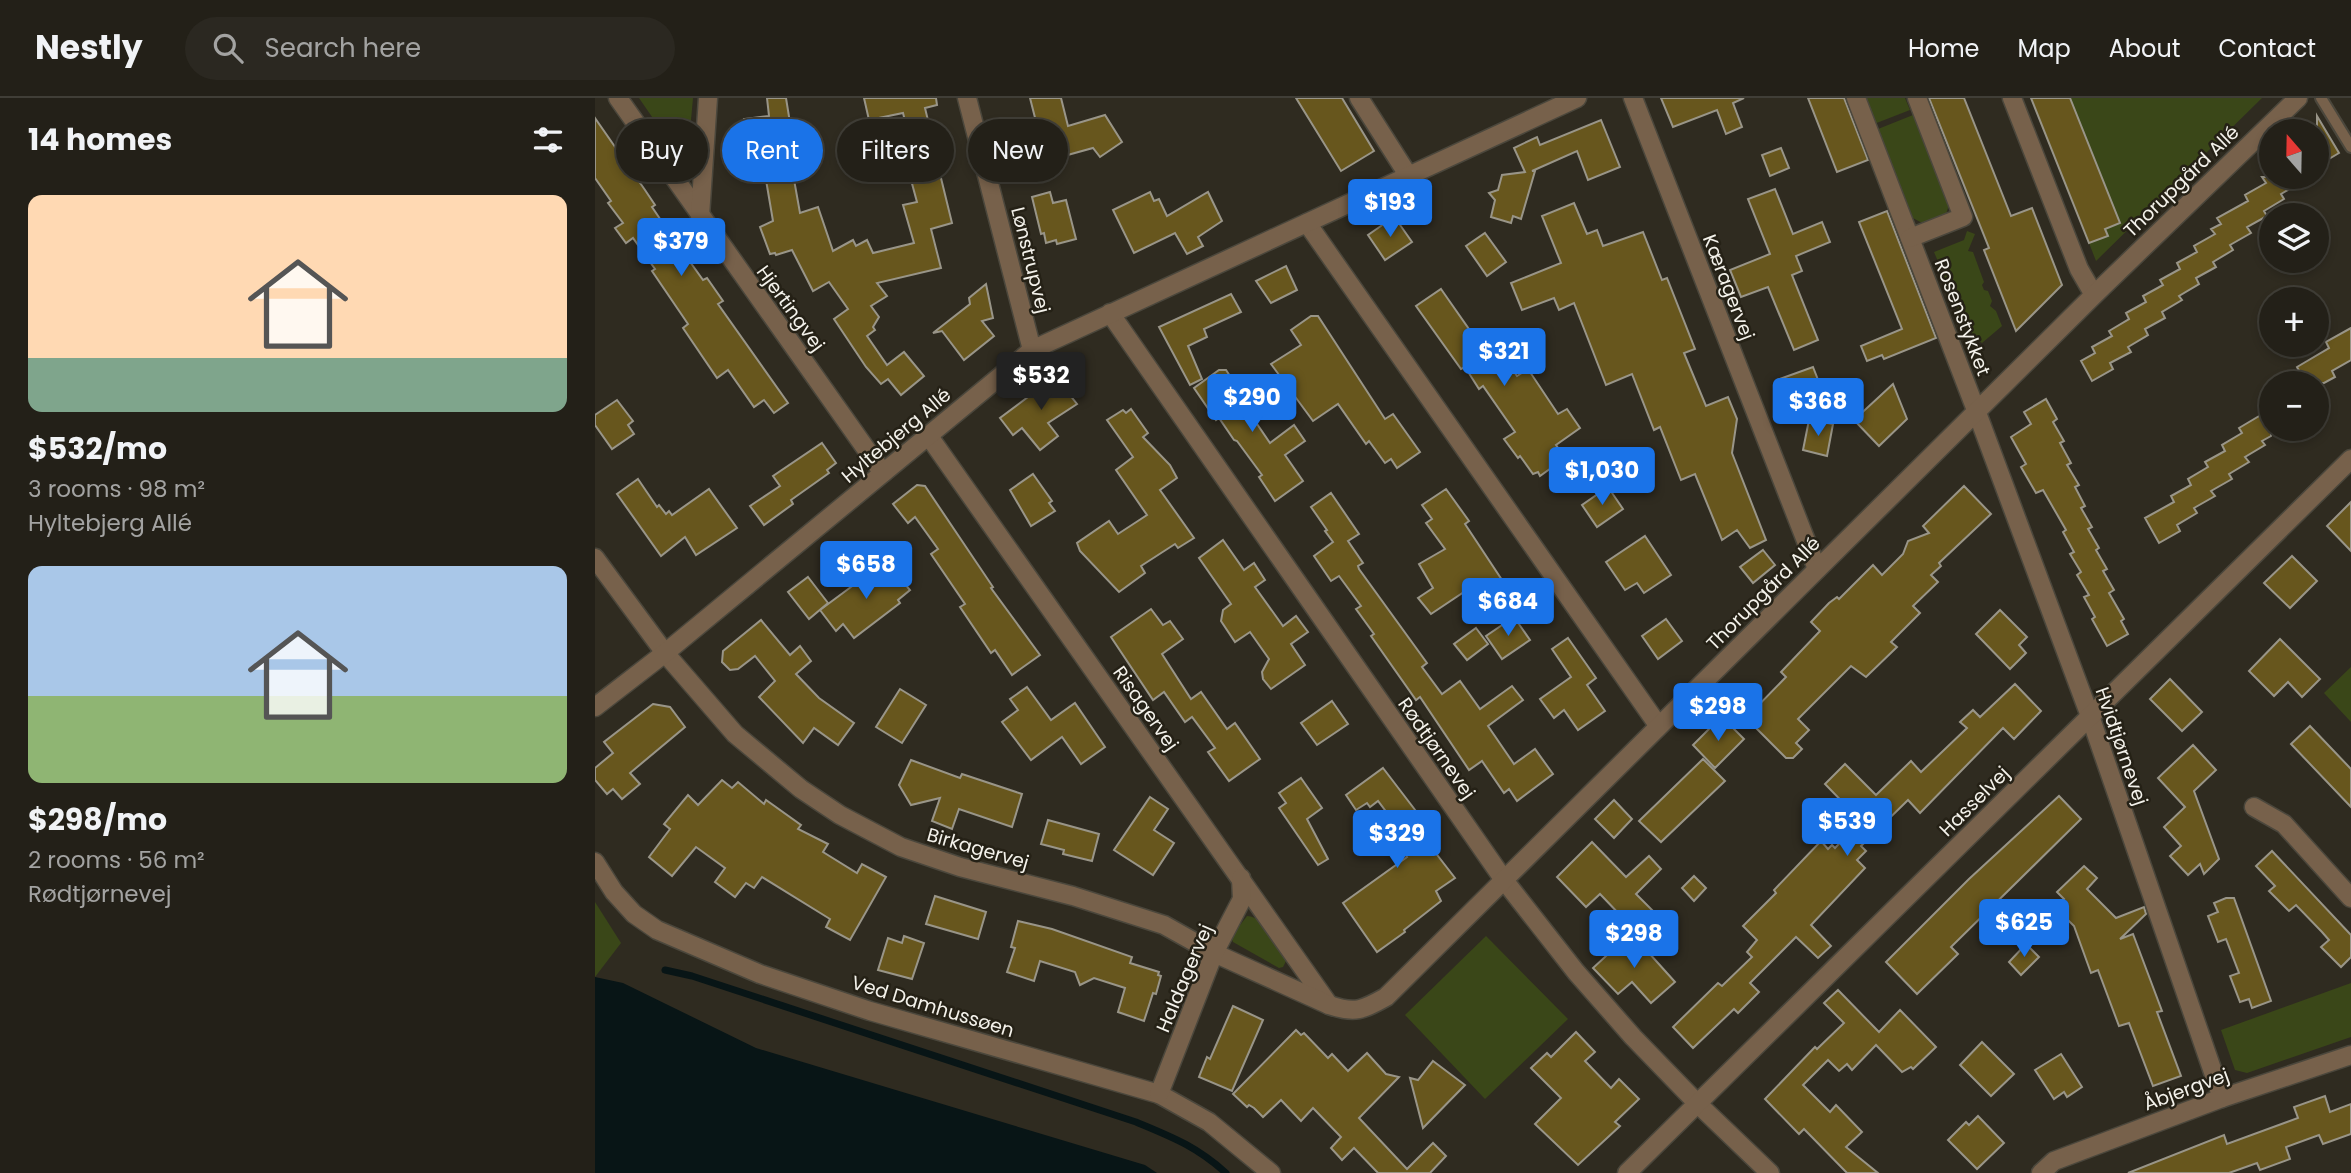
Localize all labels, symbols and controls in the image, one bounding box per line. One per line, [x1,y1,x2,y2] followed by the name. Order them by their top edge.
[185,17,675,80] search box
[35,24,143,71] text: Nestly
[209,29,247,67] icon: search
[265,30,421,66] text: Search here
[1908,32,1980,65] text: Home
[2018,32,2071,65] text: Map
[2109,32,2180,65] text: About
[2218,32,2316,65] text: Contact
[28,118,172,161] text: 14 homes
[616,119,708,182] chip: Buy
[722,119,823,182] chip: Rent
[837,119,954,182] chip: Filters
[968,119,1068,182] chip: New
[2118,119,2245,244] street label: Thorupgård Allé
[2259,119,2329,189] north arrow
[2259,119,2329,441] map controls
[529,121,567,159] icon: filters
[1349,180,1431,239] pin: $193
[1364,186,1416,218] text: $193
[2259,203,2329,273] button: layers
[1004,204,1057,316] street label: Lønstrupvej
[640,218,722,278] pin: $379
[653,225,709,257] text: $379
[1696,231,1761,344] street label: Kæragervej
[235,241,361,367] icon: home
[1928,255,1997,380] street label: Rosenstykket
[750,260,831,357] street label: Hjertingvej
[2259,287,2329,357] button: +
[1463,328,1545,388] pin: $321
[1479,335,1529,367] text: $321
[1000,352,1082,412] pin: $532
[1012,359,1070,391] text: $532
[2259,371,2329,441] button: −
[1211,374,1293,434] pin: $290
[1777,378,1859,438] pin: $368
[836,381,957,489] street label: Hyltebjerg Allé
[1223,381,1281,413] text: $290
[1789,385,1847,417] text: $368
[28,427,167,470] text: $532/mo
[1545,448,1659,507] pin: $1,030
[1565,454,1639,486] text: $1,030
[28,473,205,505] text: 3 rooms · 98 m²
[28,507,192,539] text: Hyltebjerg Allé
[1700,530,1826,656] street label: Thorupgård Allé
[825,542,907,601] pin: $658
[836,548,896,580] text: $658
[1467,578,1549,638] pin: $684
[1478,585,1538,617] text: $684
[235,612,361,738] icon: home
[1106,660,1185,756] street label: Risagervej
[2089,683,2154,809] street label: Hvidtjørnevej
[1677,684,1759,743] pin: $298
[1689,690,1747,722] text: $298
[1392,692,1482,805] street label: Rødtjørnevej
[1933,760,2016,843] street label: Hasselvej
[28,798,167,841] text: $298/mo
[1806,798,1888,858] pin: $539
[1818,805,1876,837] text: $539
[1356,810,1438,870] pin: $329
[1369,817,1425,849] text: $329
[924,821,1032,876] street label: Birkagervej
[28,844,205,876] text: 2 rooms · 56 m²
[28,878,171,910] text: Rødtjørnevej
[1983,900,2065,959] pin: $625
[1995,906,2053,938] text: $625
[1593,910,1675,970] pin: $298
[1605,917,1663,949] text: $298
[1150,920,1219,1036] street label: Haldagervej
[848,969,1017,1044] street label: Ved Damhussøen
[2140,1062,2233,1117] street label: Åbjergvej

